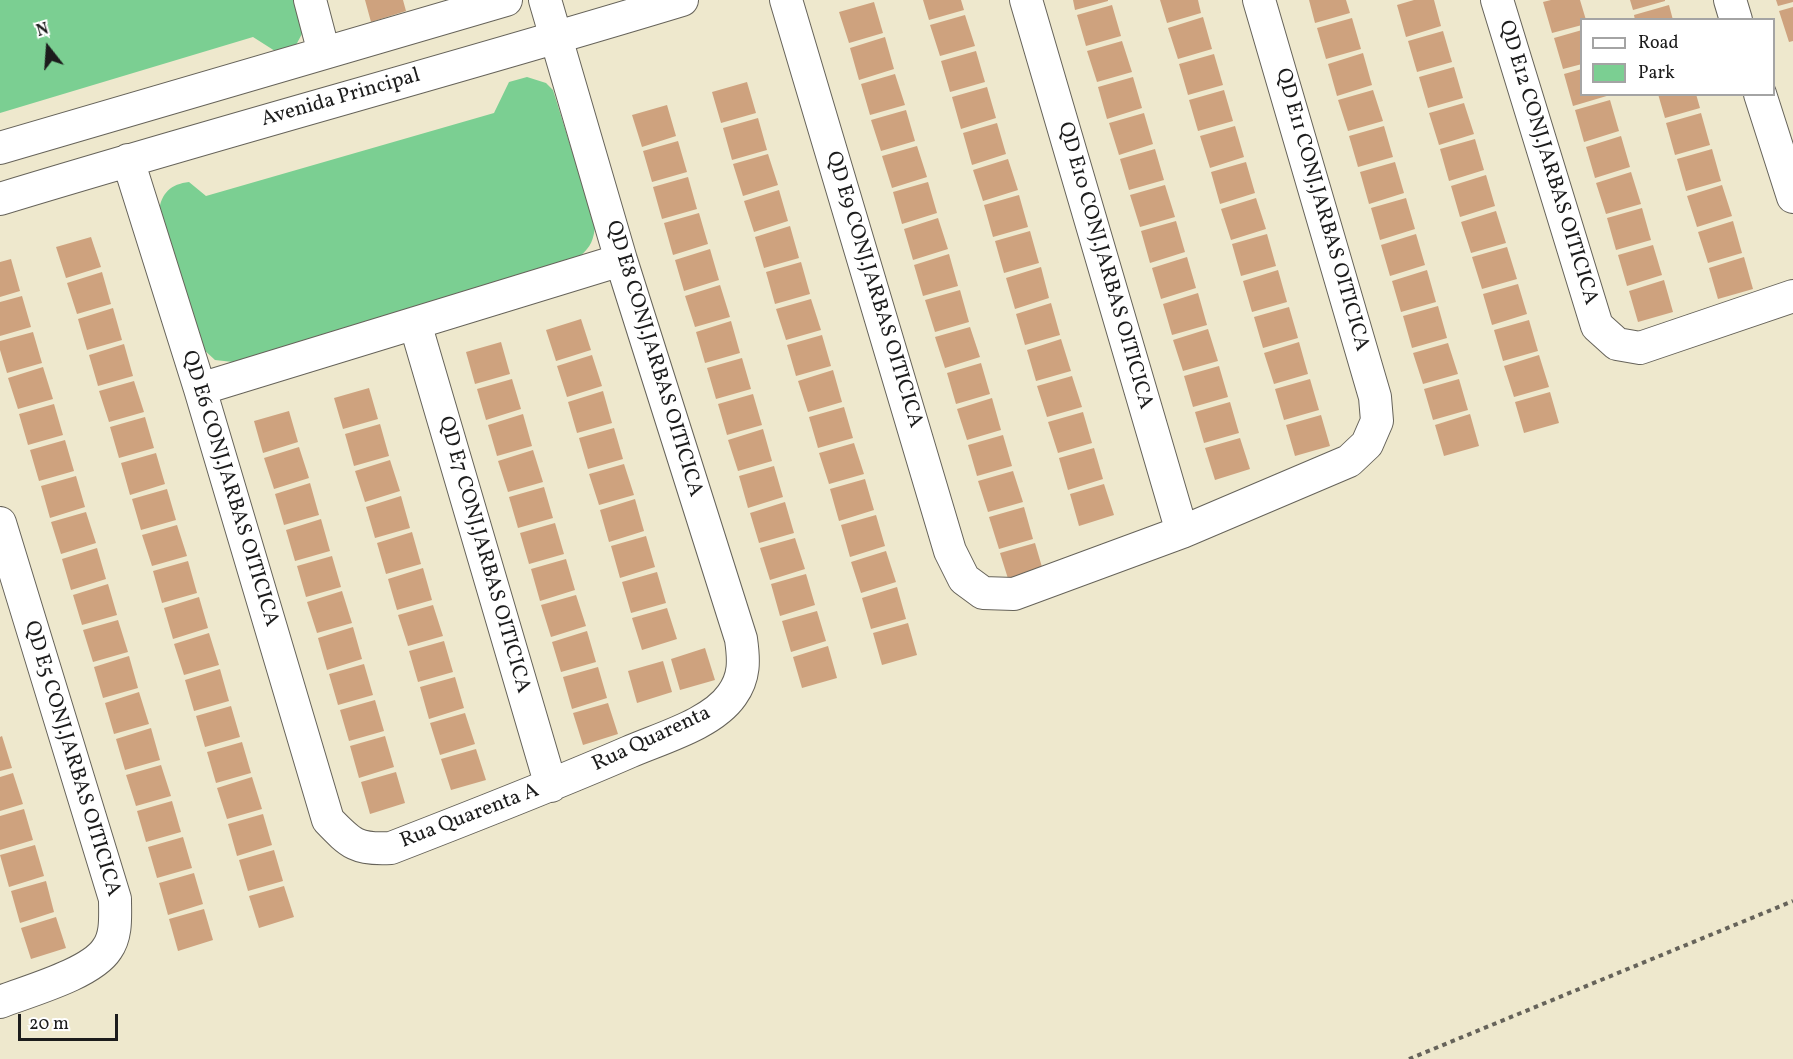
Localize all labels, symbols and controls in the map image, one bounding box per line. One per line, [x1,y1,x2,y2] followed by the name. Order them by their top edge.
[18,18,78,78] north arrow
[1492,18,1602,308] street label: QD E12 CONJ.JARBAS OITICICA
[1580,18,1775,96] legend
[34,19,52,43] text: N
[1638,31,1679,56] text: Road
[1638,61,1675,86] text: Park
[259,64,423,134] street label: Avenida Principal
[1269,66,1373,354] street label: QD E11 CONJ.JARBAS OITICICA
[1051,120,1157,412] street label: QD E10 CONJ.JARBAS OITICICA
[819,149,927,431] street label: QD E9 CONJ.JARBAS OITICICA
[599,218,707,500] street label: QD E8 CONJ.JARBAS OITICICA
[175,348,283,630] street label: QD E6 CONJ.JARBAS OITICICA
[431,414,535,696] street label: QD E7 CONJ.JARBAS OITICICA
[17,618,125,900] street label: QD E5 CONJ.JARBAS OITICICA
[589,702,715,778] street label: Rua Quarenta
[397,779,543,855] street label: Rua Quarenta A
[21,1002,122,1040] scale bar
[29,1012,69,1037] text: 20 m

